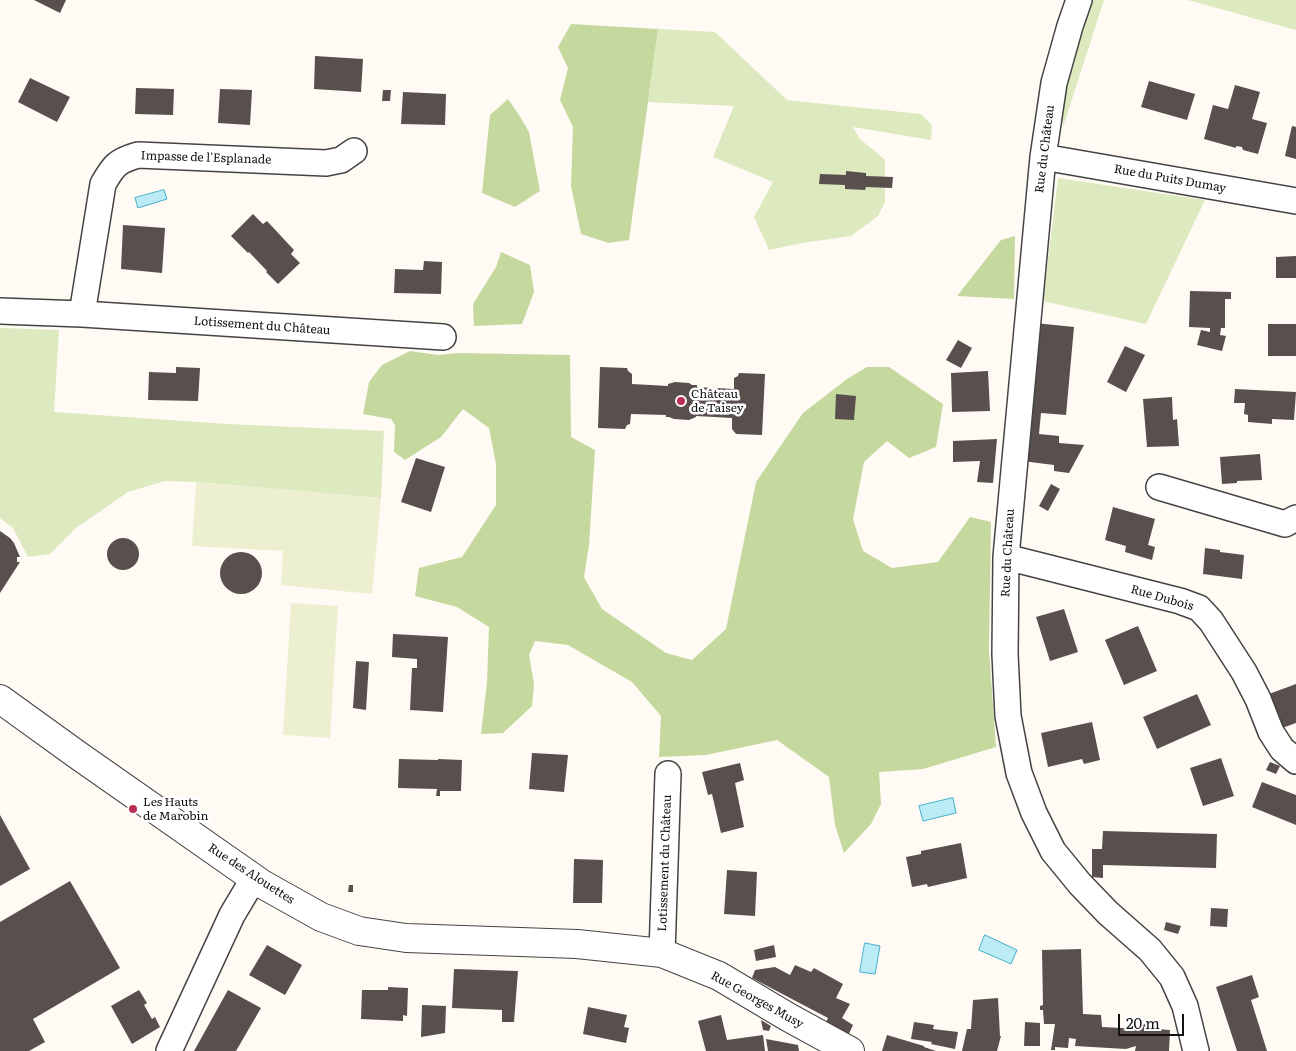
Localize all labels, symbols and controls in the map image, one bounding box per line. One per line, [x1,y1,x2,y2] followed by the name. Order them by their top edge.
[1032,104,1058,194] street label: Rue du Château
[140,149,272,167] street label: Impasse de l'Esplanade
[1113,162,1227,196] street label: Rue du Puits Dumay
[193,314,331,338] street label: Lotissement du Château
[691,387,744,415] place label: Château de Taisey
[675,395,687,407] marker: Château de Taisey
[998,508,1018,598] street label: Rue du Château
[1129,582,1195,614] street label: Rue Dubois
[655,794,675,932] street label: Lotissement du Château
[143,795,208,823] place label: Les Hauts de Marobin
[127,803,139,815] marker: Les Hauts de Marobin
[205,841,297,907] street label: Rue des Alouettes
[708,969,806,1031] street label: Rue Georges Musy
[1121,1004,1187,1036] scale bar
[1126,1011,1160,1034] text: 20 m

